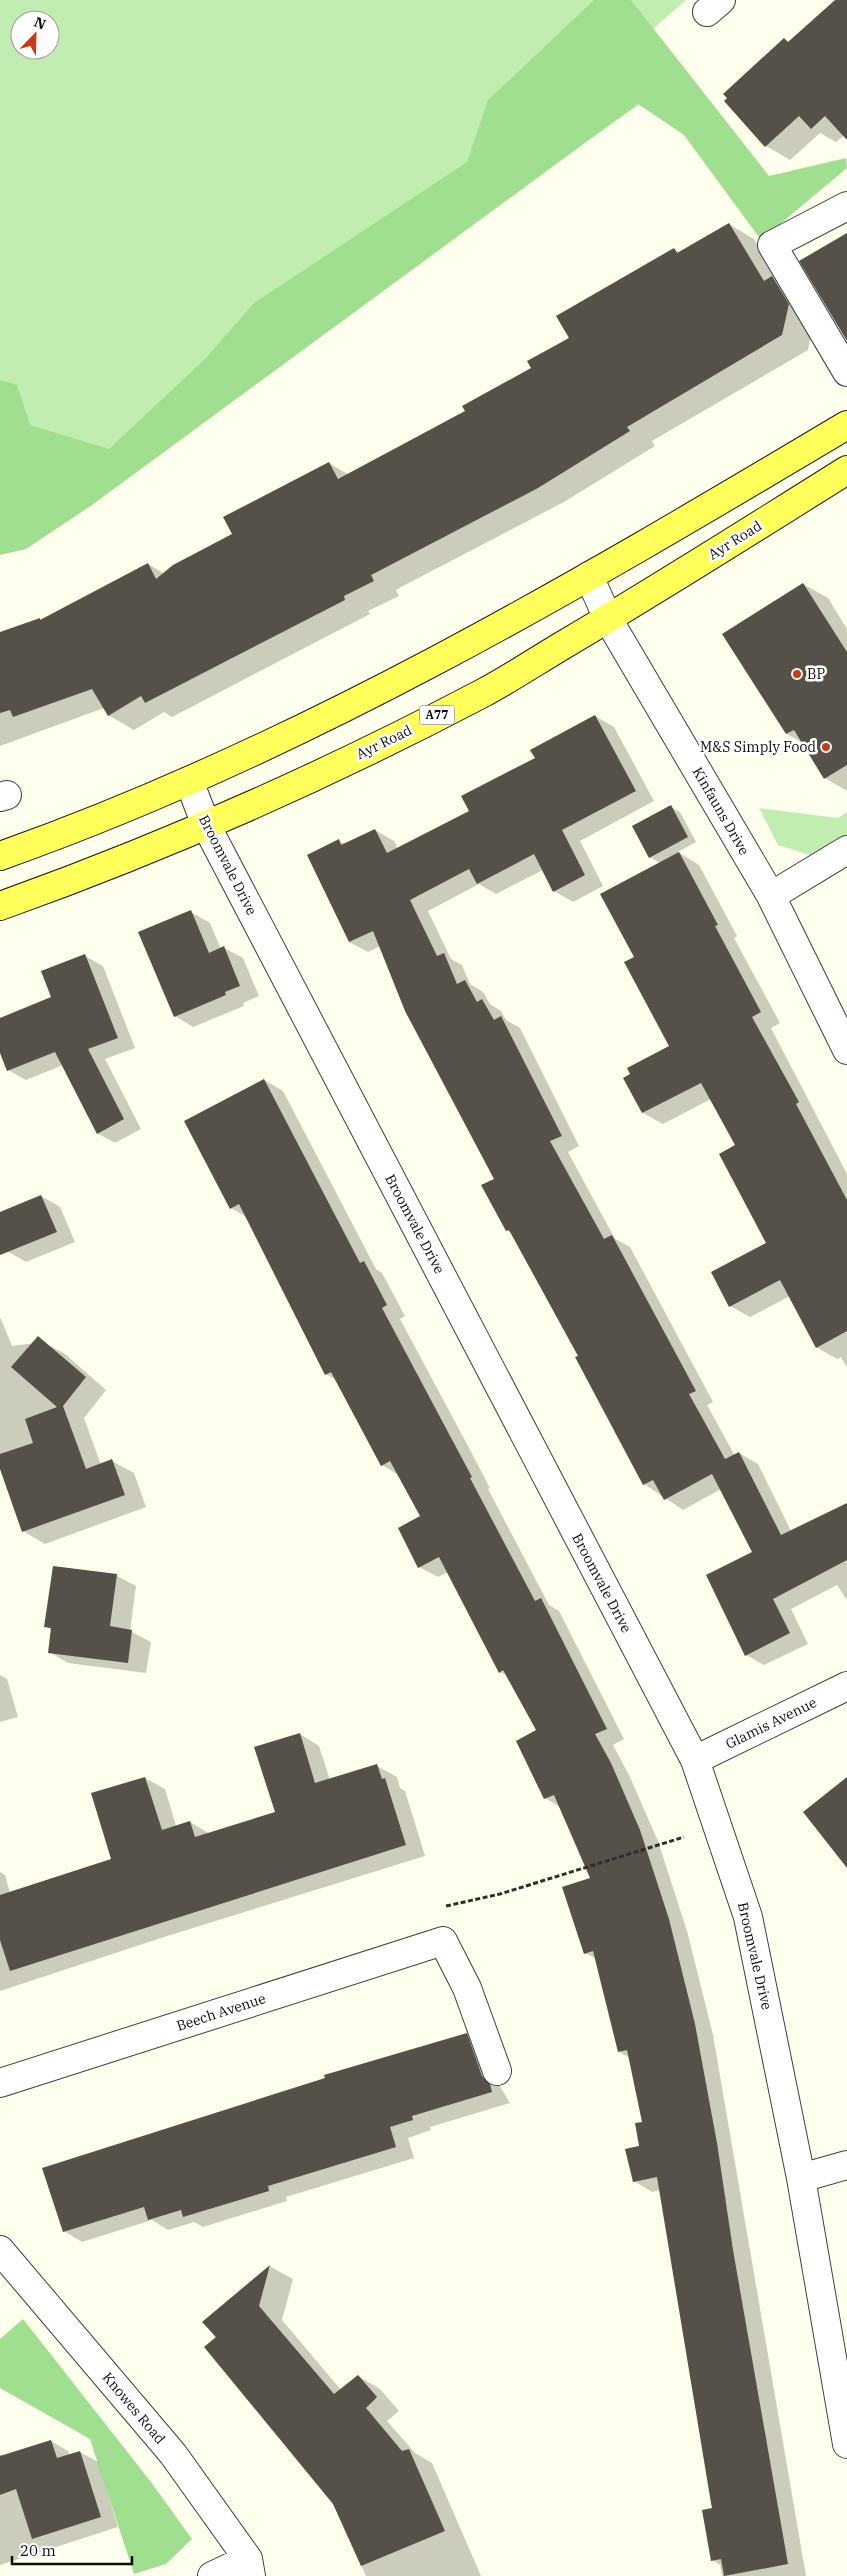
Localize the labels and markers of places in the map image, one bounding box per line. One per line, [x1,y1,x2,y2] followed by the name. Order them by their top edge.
[807,665,825,683] place label: BP
[791,668,803,680] marker: BP
[700,738,816,756] place label: M&S Simply Food
[820,741,832,753] marker: M&S Simply Food

